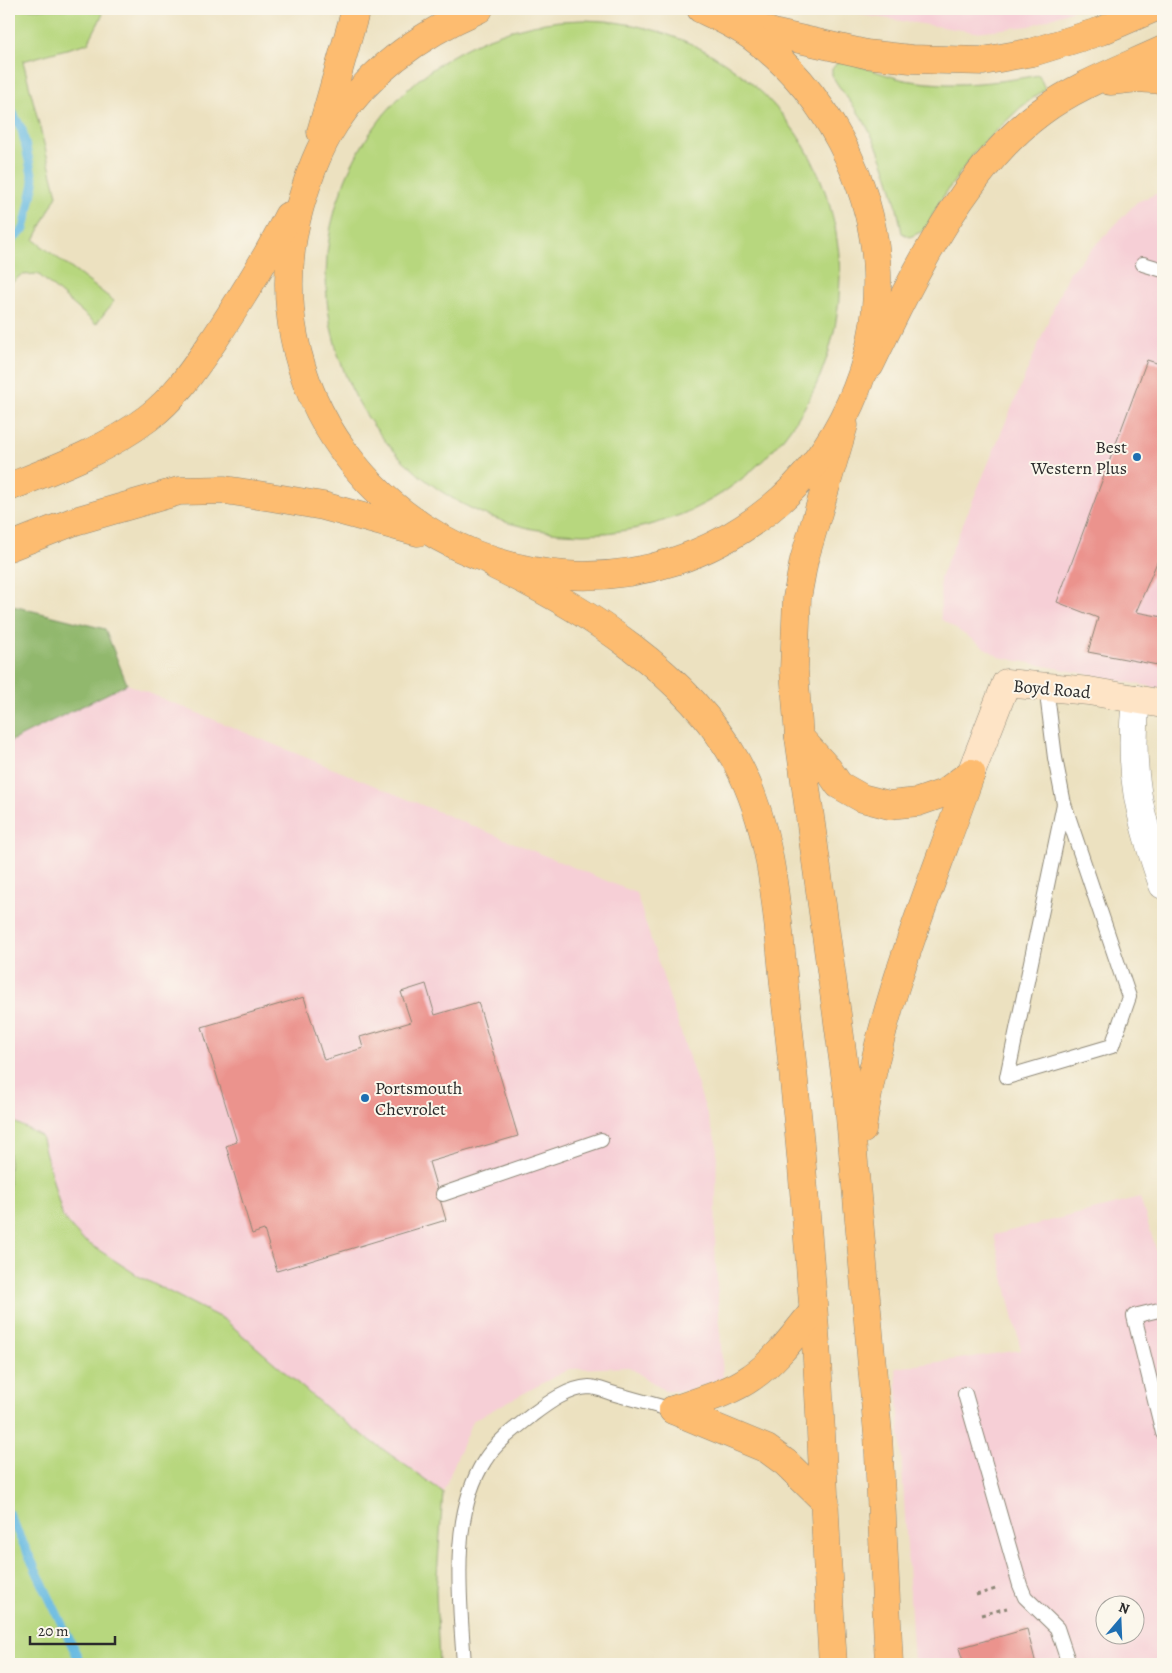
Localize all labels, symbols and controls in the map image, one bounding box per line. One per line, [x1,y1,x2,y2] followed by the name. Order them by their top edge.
[1030,435,1127,480] place label: Best Western Plus
[1131,451,1143,463] marker: Best Western Plus
[1012,674,1092,704] street label: Boyd Road
[375,1076,463,1121] place label: Portsmouth Chevrolet
[359,1092,371,1104] marker: Portsmouth Chevrolet
[1094,1596,1144,1646] north arrow
[1116,1598,1132,1619] text: N
[30,1613,115,1645] scale bar
[38,1621,69,1641] text: 20 m

